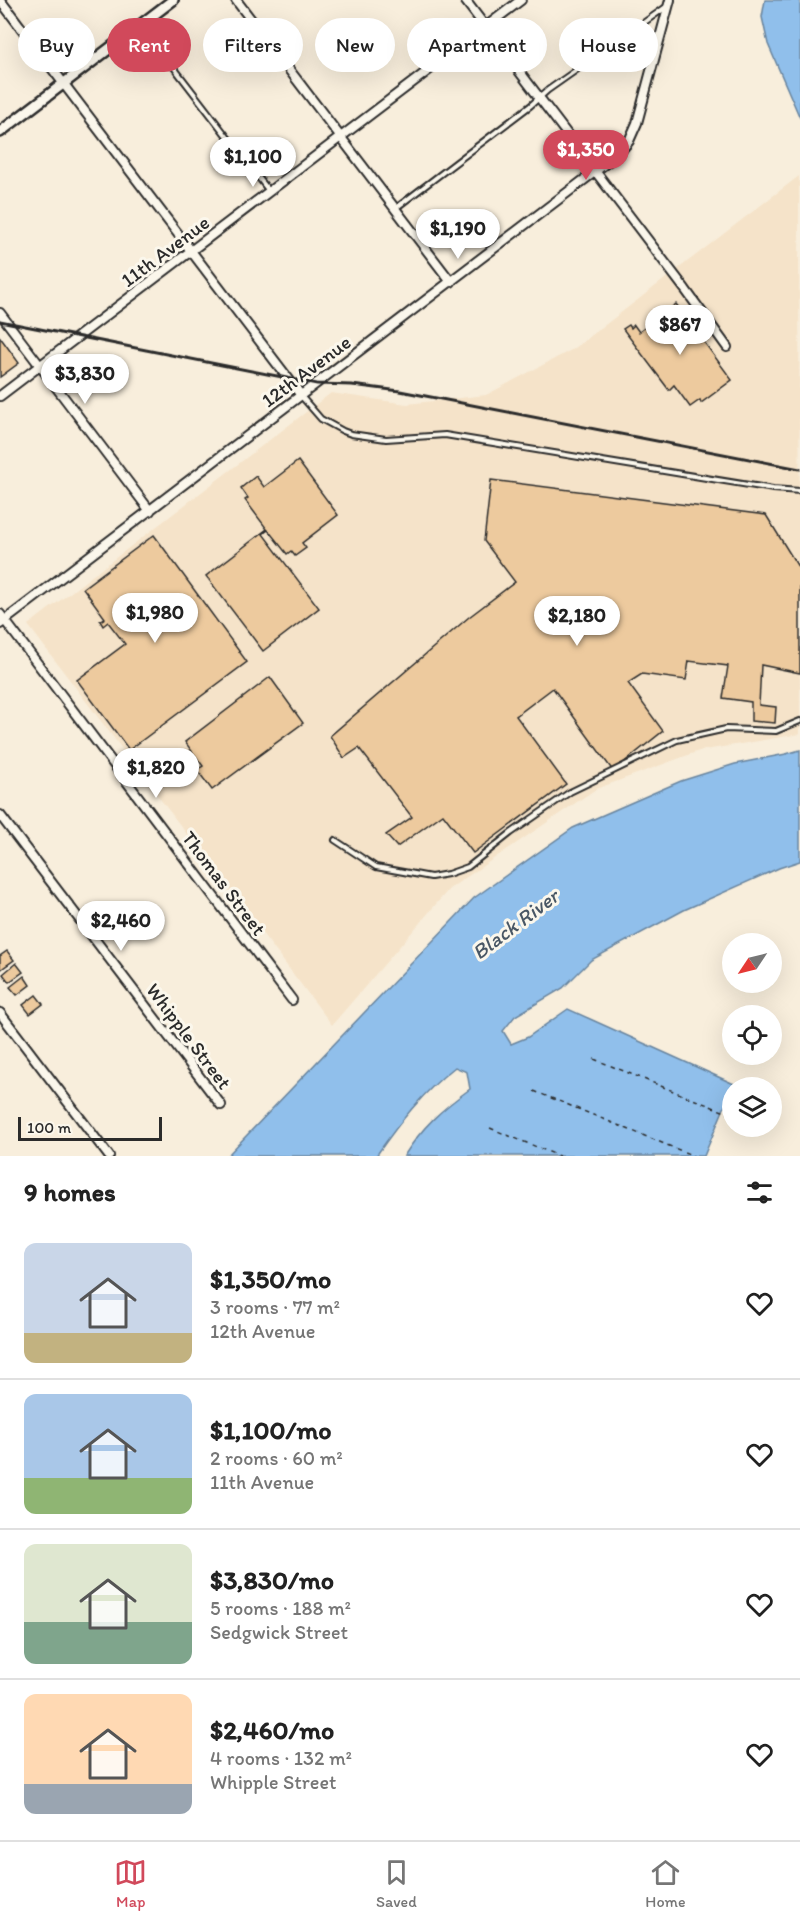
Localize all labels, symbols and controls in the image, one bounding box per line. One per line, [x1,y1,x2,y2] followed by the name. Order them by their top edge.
[18,18,95,72] chip: Buy
[107,18,191,72] chip: Rent
[203,18,303,72] chip: Filters
[315,18,395,72] chip: New
[407,18,547,72] chip: Apartment
[559,18,658,72] chip: House
[537,130,635,181] pin: $1,350
[204,137,302,188] pin: $1,100
[557,137,615,161] text: $1,350
[224,144,282,168] text: $1,100
[409,209,507,260] pin: $1,190
[116,210,214,292] street label: 11th Avenue
[430,216,486,240] text: $1,190
[644,305,716,356] pin: $867
[659,312,701,336] text: $867
[257,330,355,412] street label: 12th Avenue
[36,354,134,405] pin: $3,830
[55,361,115,385] text: $3,830
[106,593,204,644] pin: $1,980
[528,596,626,647] pin: $2,180
[126,600,184,624] text: $1,980
[548,603,606,627] text: $2,180
[107,748,205,799] pin: $1,820
[127,755,185,779] text: $1,820
[177,826,271,940] street label: Thomas Street
[467,882,565,965] water label: Black River
[72,901,170,952] pin: $2,460
[91,908,151,932] text: $2,460
[722,933,782,993] north arrow
[722,933,782,1137] map controls
[141,978,237,1094] street label: Whipple Street
[722,1005,782,1065] button: locate
[722,1077,782,1137] button: layers
[18,1114,162,1142] scale bar
[27,1118,71,1137] text: 100 m
[24,1176,116,1208] text: 9 homes
[743,1176,776,1209] icon: filters
[210,1263,331,1295] text: $1,350/mo
[72,1267,144,1339] icon: home
[743,1287,776,1320] icon: heart
[210,1295,340,1319] text: 3 rooms · 77 m²
[210,1319,316,1343] text: 12th Avenue
[210,1414,332,1446] text: $1,100/mo
[72,1418,144,1490] icon: home
[743,1438,776,1471] icon: heart
[210,1446,343,1470] text: 2 rooms · 60 m²
[210,1470,314,1494] text: 11th Avenue
[210,1564,334,1596] text: $3,830/mo
[72,1568,144,1640] icon: home
[743,1588,776,1621] icon: heart
[210,1596,351,1620] text: 5 rooms · 188 m²
[210,1620,348,1644] text: Sedgwick Street
[210,1714,334,1746] text: $2,460/mo
[72,1718,144,1790] icon: home
[743,1738,776,1771] icon: heart
[210,1746,352,1770] text: 4 rooms · 132 m²
[210,1770,336,1794] text: Whipple Street
[114,1856,147,1911] tab: Map
[376,1856,417,1911] tab: Saved
[645,1856,686,1911] tab: Home

